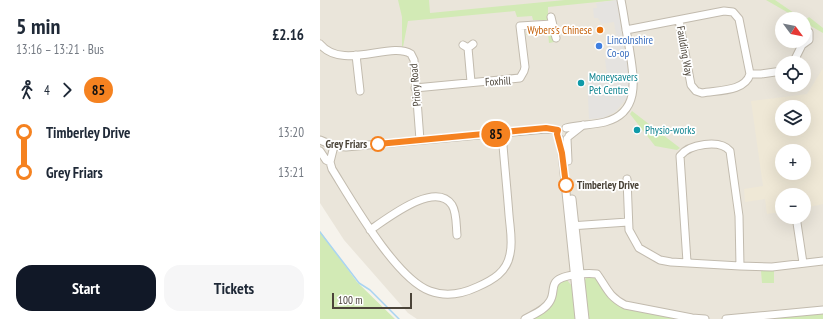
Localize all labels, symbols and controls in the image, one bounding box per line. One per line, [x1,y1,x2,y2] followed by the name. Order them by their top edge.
[16,12,60,40] text: 5 min
[775,12,811,48] north arrow
[775,12,811,224] map controls
[527,23,592,37] place label: Wybers's Chinese
[272,25,304,44] text: £2.16
[595,25,605,35] marker: Wybers's Chinese
[674,25,696,78] street label: Faulding Way
[607,33,654,60] place label: Lincolnshire Co-op
[16,41,104,58] text: 13:16 – 13:21 · Bus
[594,41,604,51] marker: Lincolnshire Co-op
[775,56,811,92] button: locate
[406,63,424,107] street label: Priory Road
[589,70,638,97] place label: Moneysavers Pet Centre
[485,73,512,89] street label: Foxhill
[576,78,586,88] marker: Moneysavers Pet Centre
[16,79,38,101] icon: walk
[56,79,78,101] icon: forward
[92,81,105,99] text: 85
[44,82,50,99] text: 4
[775,100,811,136] button: layers
[478,121,514,147] line badge: 85
[46,123,131,142] text: Timberley Drive
[645,123,695,137] place label: Physio-works
[278,124,304,141] text: 13:20
[489,125,503,143] text: 85
[632,125,642,135] marker: Physio-works
[370,136,386,152] marker: Grey Friars
[325,137,367,151] place label: Grey Friars
[775,144,811,180] button: +
[46,163,103,182] text: Grey Friars
[278,164,304,181] text: 13:21
[558,177,574,193] marker: Timberley Drive
[577,178,639,192] place label: Timberley Drive
[775,188,811,224] button: −
[16,265,156,311] button: Start
[164,265,304,311] button: Tickets
[332,291,412,310] scale bar
[338,293,362,307] text: 100 m

